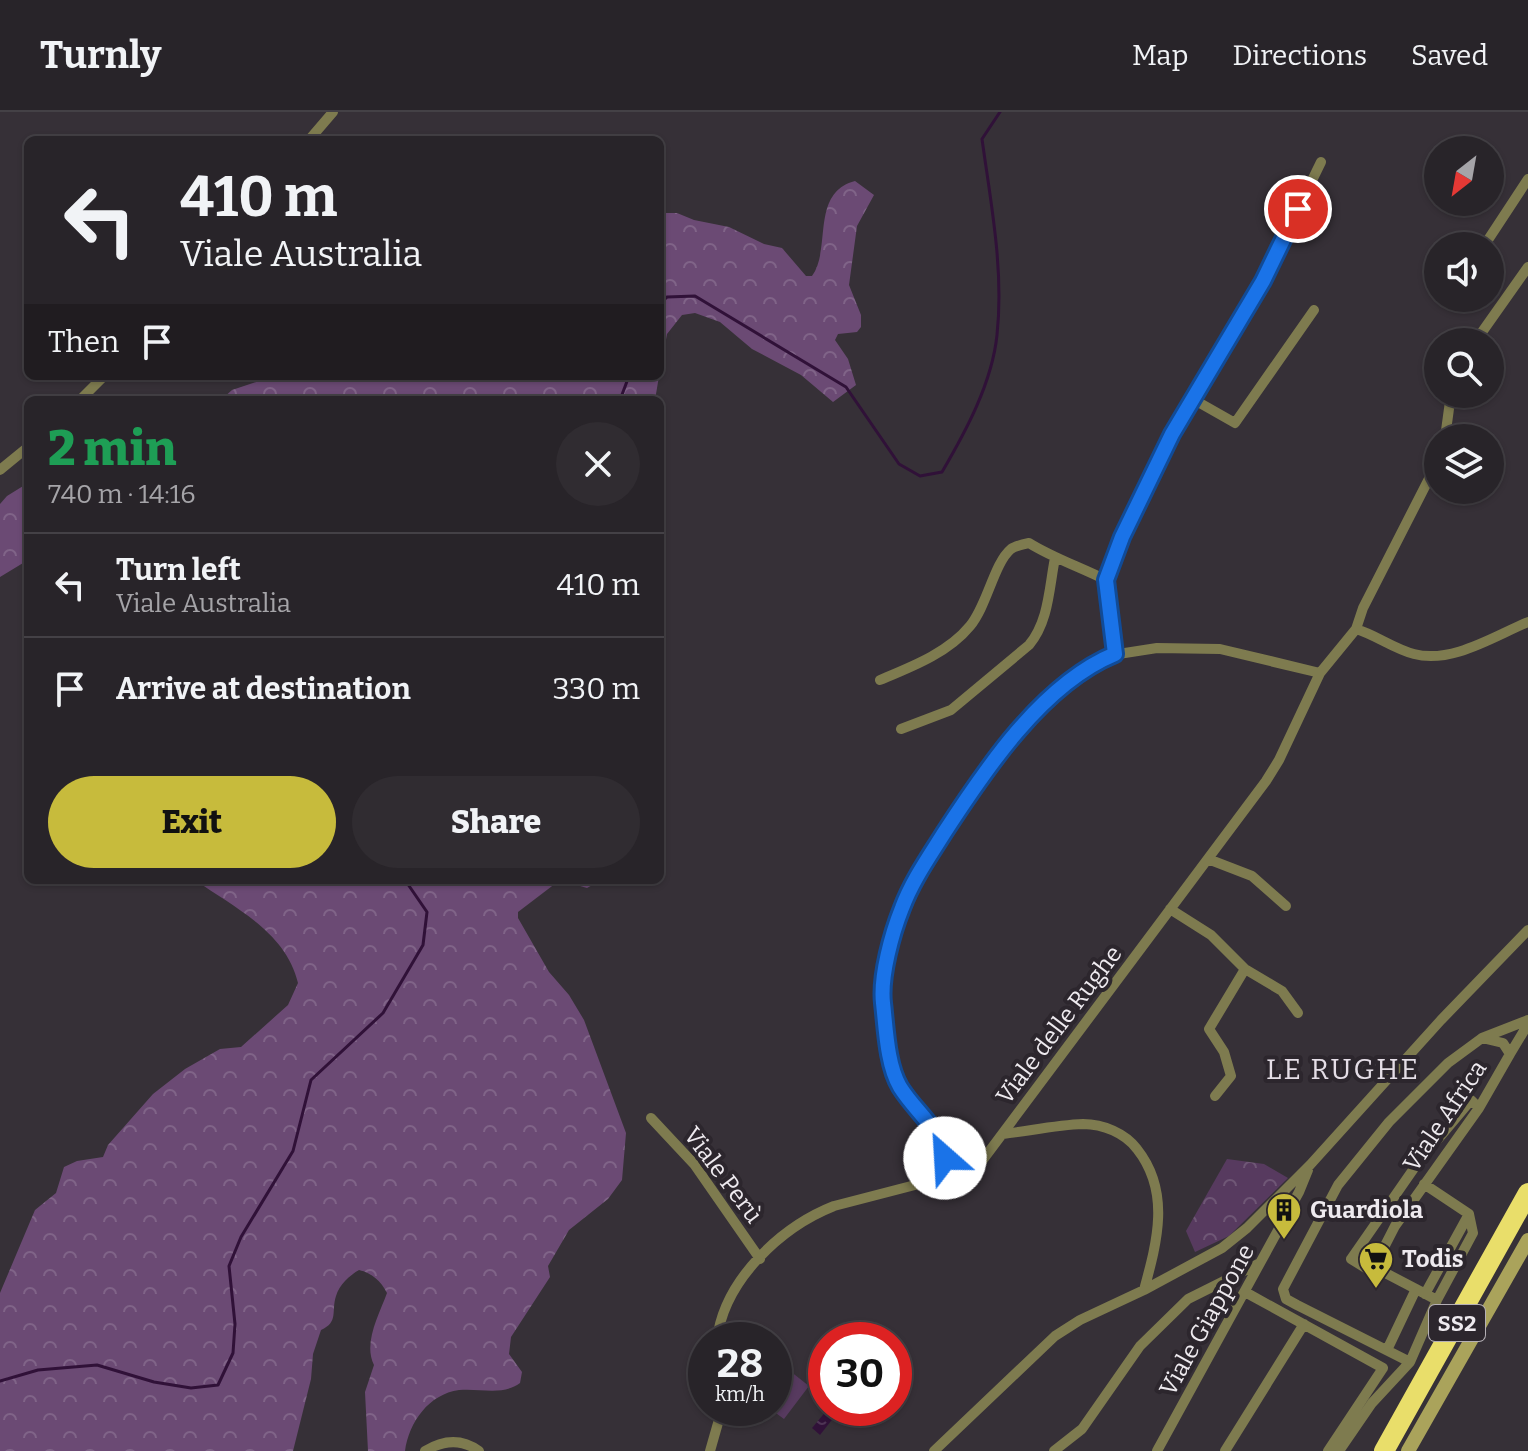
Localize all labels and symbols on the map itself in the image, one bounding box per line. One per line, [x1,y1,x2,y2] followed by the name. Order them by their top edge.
[1424,136,1504,216] north arrow
[1264,175,1332,243] pin
[990,940,1128,1110] street label: Viale delle Rughe
[1266,1053,1420,1086] district label: LE RUGHE
[1398,1055,1492,1177] street label: Viale Africa
[903,1116,987,1200] position arrow
[678,1122,768,1229] street label: Viale Perù
[1265,1191,1303,1241] building icon: Guardiola
[1310,1196,1424,1224] place label: Guardiola
[1154,1239,1260,1401] street label: Viale Giappone
[1357,1240,1395,1290] supermarket icon: Todis
[1402,1245,1464,1273] place label: Todis
[1429,1305,1485,1341] road number: SS2
[808,1322,912,1426] speed limit sign: 30

